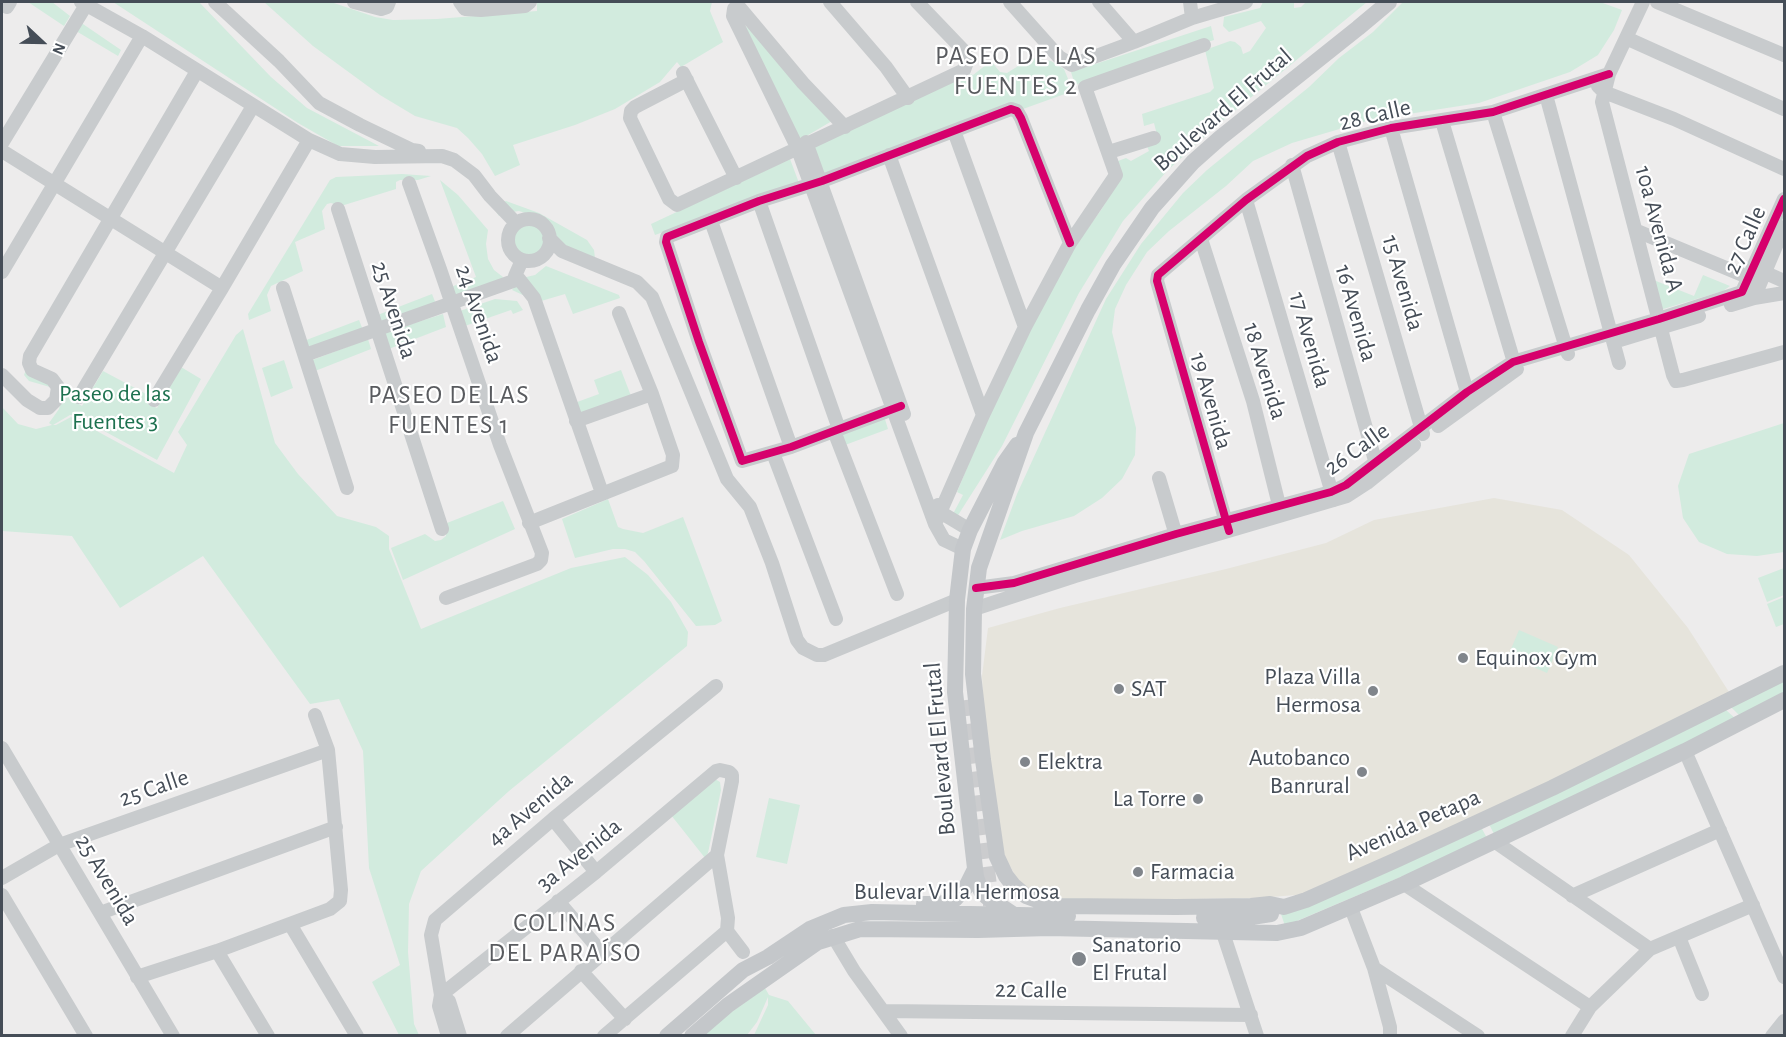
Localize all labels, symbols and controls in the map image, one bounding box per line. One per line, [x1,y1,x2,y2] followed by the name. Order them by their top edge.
[12,12,72,72] north arrow
[935,40,1097,101] district label: PASEO DE LAS FUENTES 2
[49,41,68,57] text: N
[1148,42,1298,178] street label: Boulevard El Frutal
[1336,93,1414,137] street label: 28 Calle
[1628,163,1690,295] street label: 10a Avenida A
[1717,202,1773,278] street label: 27 Calle
[1376,232,1430,334] street label: 15 Avenida
[365,258,423,362] street label: 25 Avenida
[449,261,509,367] street label: 24 Avenida
[1328,261,1384,365] street label: 16 Avenida
[1283,289,1337,391] street label: 17 Avenida
[1237,319,1293,423] street label: 18 Avenida
[1183,349,1239,453] street label: 19 Avenida
[368,379,530,440] district label: PASEO DE LAS FUENTES 1
[59,380,171,436] park label: Paseo de las Fuentes 3
[1319,416,1395,482] street label: 26 Calle
[1475,644,1598,672] place label: Equinox Gym
[1456,651,1470,665] marker: Equinox Gym
[918,661,962,837] street label: Boulevard El Frutal
[1264,663,1361,719] place label: Plaza Villa Hermosa
[1131,675,1167,703] place label: SAT
[1112,682,1126,696] marker: SAT
[1366,684,1380,698] marker: Plaza Villa Hermosa
[1249,744,1350,800] place label: Autobanco Banrural
[1037,748,1103,776] place label: Elektra
[1018,755,1032,769] marker: Elektra
[116,763,192,813] street label: 25 Calle
[481,765,579,853] street label: 4a Avenida
[1355,765,1369,779] marker: Autobanco Banrural
[1341,782,1485,868] street label: Avenida Petapa
[1113,785,1186,813] place label: La Torre
[1191,792,1205,806] marker: La Torre
[531,812,627,898] street label: 3a Avenida
[69,829,145,931] street label: 25 Avenida
[1150,858,1235,886] place label: Farmacia
[1131,865,1145,879] marker: Farmacia
[854,878,1060,906] street label: Bulevar Villa Hermosa
[488,907,642,969] district label: COLINAS DEL PARAÍSO
[1092,931,1181,987] place label: Sanatorio El Frutal
[1070,950,1088,968] marker: Sanatorio El Frutal
[995,975,1067,1005] street label: 22 Calle

